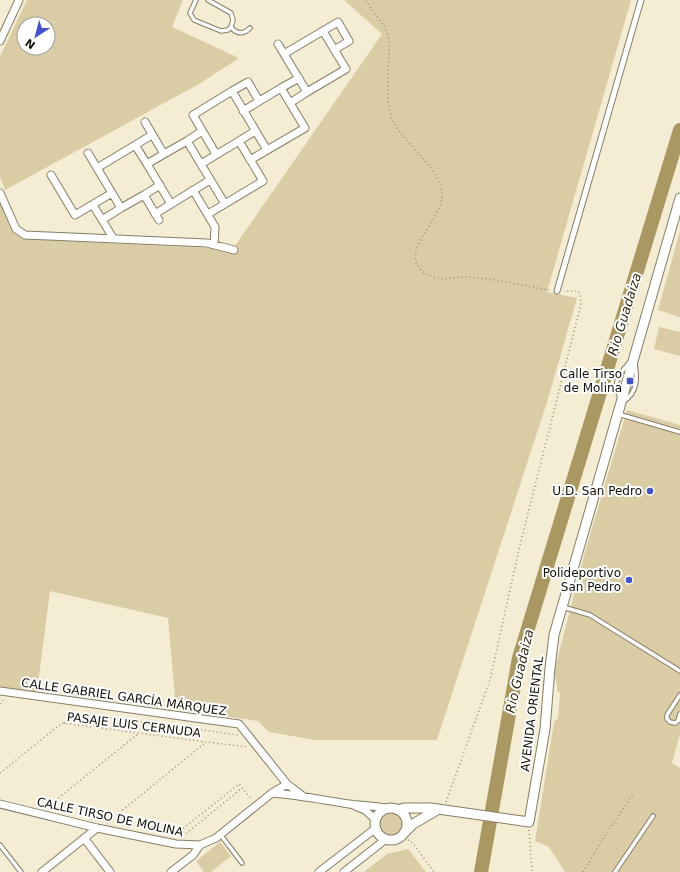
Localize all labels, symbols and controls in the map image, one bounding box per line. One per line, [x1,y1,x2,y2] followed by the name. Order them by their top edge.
[16,16,56,56] north arrow
[23,36,38,52] text: N
[605,271,644,357] water label: Rio Guadaiza
[560,367,622,395] place label: Calle Tirso de Molina
[625,376,635,386] marker: Calle Tirso de Molina
[552,484,642,498] place label: U.D. San Pedro
[645,486,655,496] marker: U.D. San Pedro
[543,566,621,594] place label: Polideportivo San Pedro
[624,575,634,585] marker: Polideportivo San Pedro
[503,628,536,715] water label: Rio Guadaiza
[518,655,546,772] street label: AVENIDA ORIENTAL
[20,675,228,718] street label: CALLE GABRIEL GARCÍA MÁRQUEZ
[66,710,203,740] street label: PASAJE LUIS CERNUDA
[36,795,185,840] street label: CALLE TIRSO DE MOLINA

